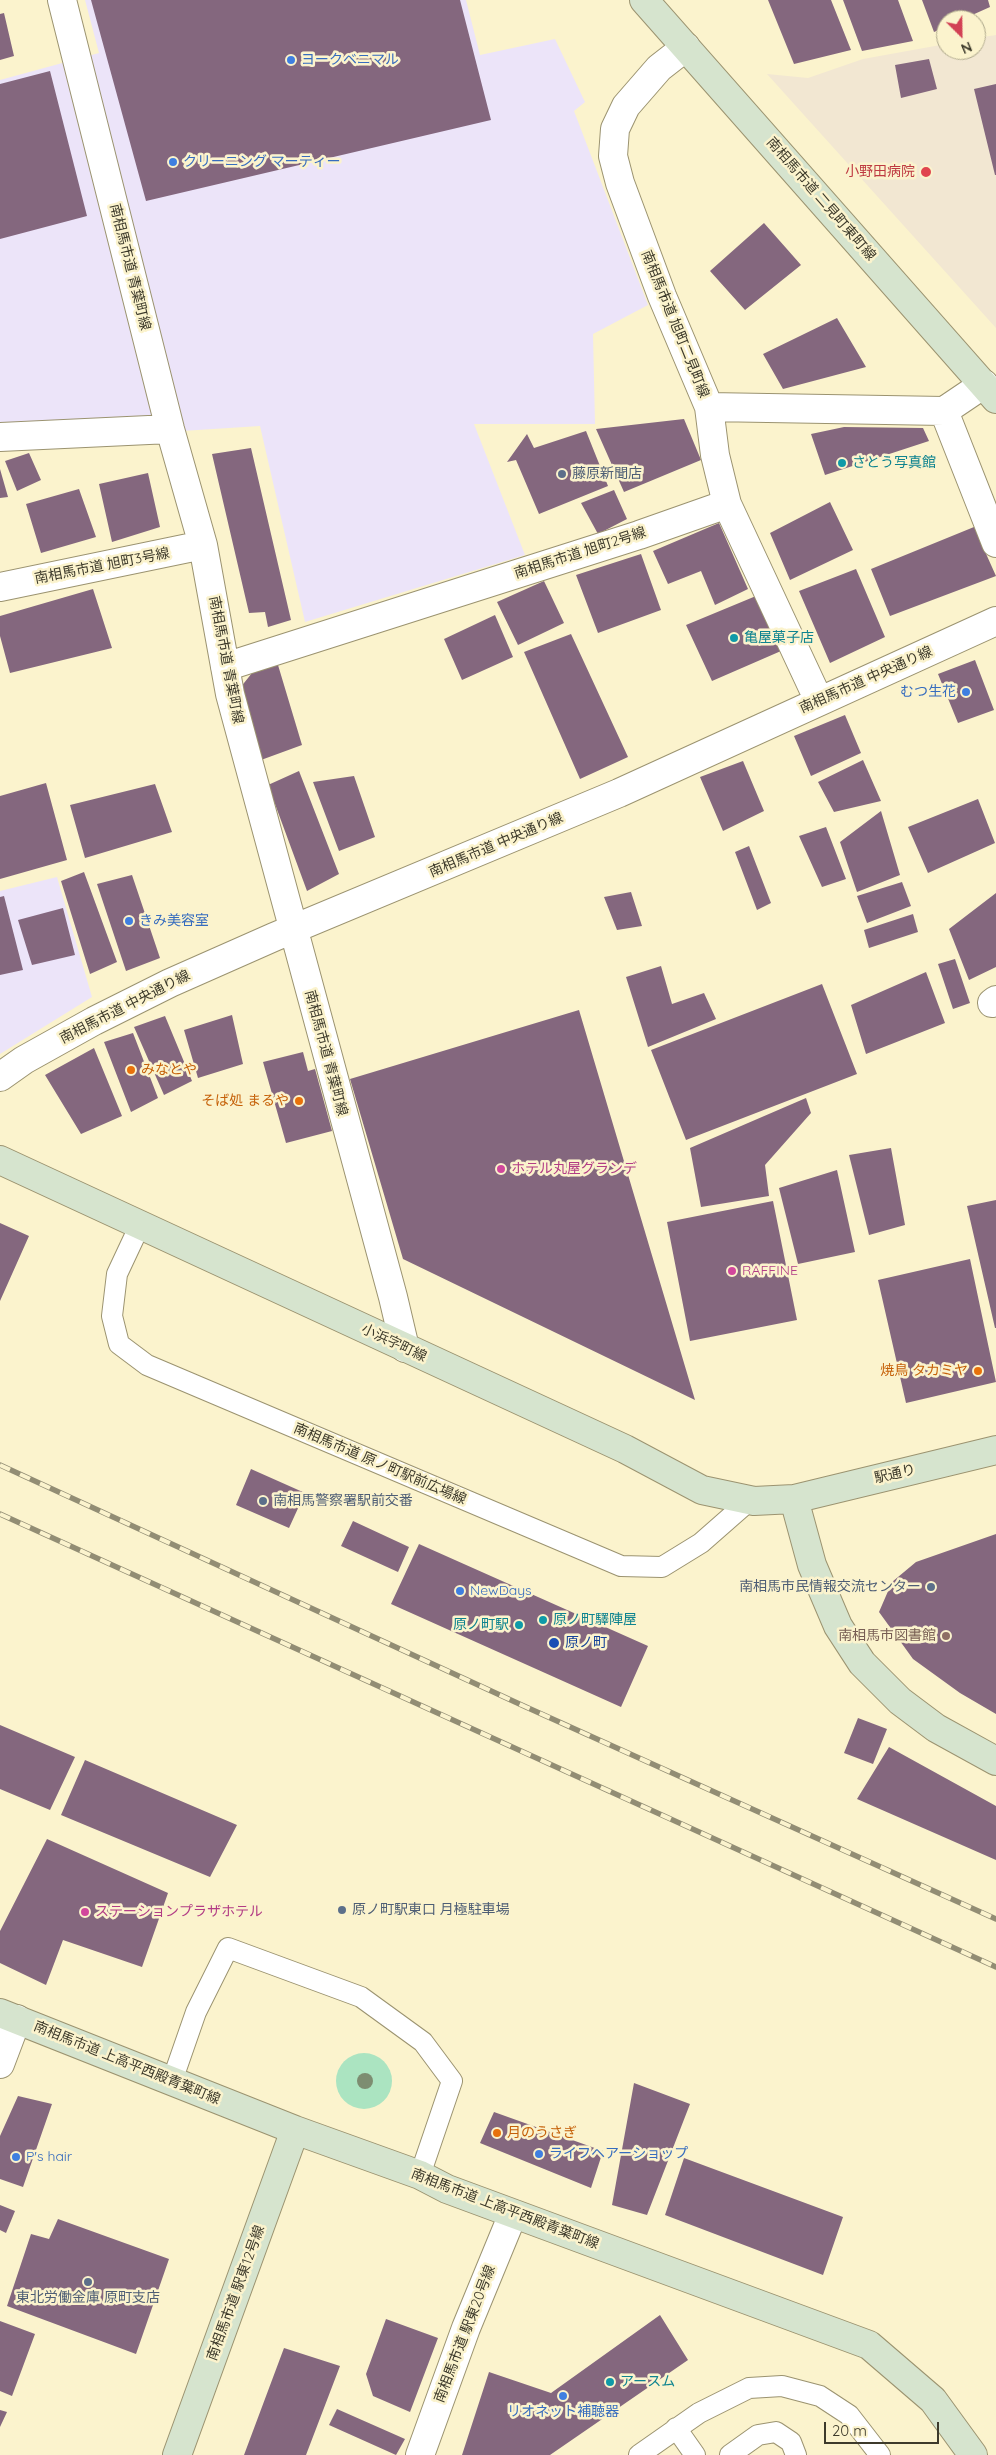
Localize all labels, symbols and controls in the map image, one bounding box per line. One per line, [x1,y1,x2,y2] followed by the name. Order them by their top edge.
[936,10,986,60] north arrow
[958,38,975,58] text: N
[301,52,399,68] place label: ヨークベニマル
[285,54,297,66] marker: ヨークベニマル
[763,134,879,264] street label: 南相馬市道 二見町東町線
[183,154,341,170] place label: クリーニング マーティー
[167,156,179,168] marker: クリーニング マーティー
[845,164,915,180] place label: 小野田病院
[919,165,933,179] marker: 小野田病院
[106,202,154,332] street label: 南相馬市道 青葉町線
[638,248,712,400] street label: 南相馬市道 旭町二見町線
[852,455,936,471] place label: さとう写真館
[836,457,848,469] marker: さとう写真館
[572,466,642,482] place label: 藤原新聞店
[556,468,568,480] marker: 藤原新聞店
[512,524,648,582] street label: 南相馬市道 旭町2号線
[33,545,171,587] street label: 南相馬市道 旭町3号線
[205,595,247,725] street label: 南相馬市道 青葉町線
[744,630,814,646] place label: 亀屋菓子店
[728,632,740,644] marker: 亀屋菓子店
[797,643,935,717] street label: 南相馬市道 中央通り線
[900,684,956,700] place label: むつ生花
[960,686,972,698] marker: むつ生花
[427,809,565,881] street label: 南相馬市道 中央通り線
[139,913,209,929] place label: きみ美容室
[123,915,135,927] marker: きみ美容室
[57,967,193,1047] street label: 南相馬市道 中央通り線
[301,988,351,1118] street label: 南相馬市道 青葉町線
[141,1062,197,1078] place label: みなとや
[125,1064,137,1076] marker: みなとや
[201,1093,289,1109] place label: そば処 まるや
[293,1095,305,1107] marker: そば処 まるや
[511,1161,637,1177] place label: ホテル丸屋グランデ
[495,1163,507,1175] marker: ホテル丸屋グランデ
[742,1263,798,1279] place label: RAFFINE
[726,1265,738,1277] marker: RAFFINE
[359,1321,429,1365] street label: 小浜字町線
[880,1363,968,1379] place label: 焼鳥 タカミヤ
[972,1365,984,1377] marker: 焼鳥 タカミヤ
[291,1420,469,1508] street label: 南相馬市道 原ノ町駅前広場線
[873,1461,917,1487] street label: 駅通り
[273,1493,413,1509] place label: 南相馬警察署駅前交番
[257,1495,269,1507] marker: 南相馬警察署駅前交番
[739,1579,921,1595] place label: 南相馬市民情報交流センター
[925,1581,937,1593] marker: 南相馬市民情報交流センター
[470,1583,532,1599] place label: NewDays
[454,1585,466,1597] marker: NewDays
[553,1612,637,1628] place label: 原ノ町驛陣屋
[537,1614,549,1626] marker: 原ノ町驛陣屋
[453,1617,509,1633] place label: 原ノ町駅
[513,1619,525,1631] marker: 原ノ町駅
[838,1628,936,1644] place label: 南相馬市図書館
[940,1630,952,1642] marker: 南相馬市図書館
[565,1635,607,1651] place label: 原ノ町
[547,1636,561,1650] marker: 原ノ町
[352,1902,510,1918] place label: 原ノ町駅東口 月極駐車場
[95,1904,263,1920] place label: ステーションプラザホテル
[336,1904,348,1916] marker: 原ノ町駅東口 月極駐車場
[79,1906,91,1918] marker: ステーションプラザホテル
[31,2018,223,2108] street label: 南相馬市道 上高平西殿青葉町線
[507,2125,577,2141] place label: 月のうさぎ
[491,2127,503,2139] marker: 月のうさぎ
[549,2146,688,2162] place label: ライフヘアーショップ
[533,2148,545,2160] marker: ライフヘアーショップ
[26,2149,72,2165] place label: P's hair
[10,2151,22,2163] marker: P's hair
[409,2165,601,2253] street label: 南相馬市道 上高平西殿青葉町線
[204,2223,268,2363] street label: 南相馬市道 駅東12号線
[431,2263,499,2405] street label: 南相馬市道 駅東20号線
[82,2276,94,2288] marker: 東北労働金庫 原町支店
[16,2290,160,2306] place label: 東北労働金庫 原町支店
[620,2374,675,2390] place label: アースム
[604,2376,616,2388] marker: アースム
[557,2390,569,2402] marker: リオネット補聴器
[507,2404,619,2420] place label: リオネット補聴器
[826,2412,941,2444] scale bar
[832,2421,867,2440] text: 20 m

